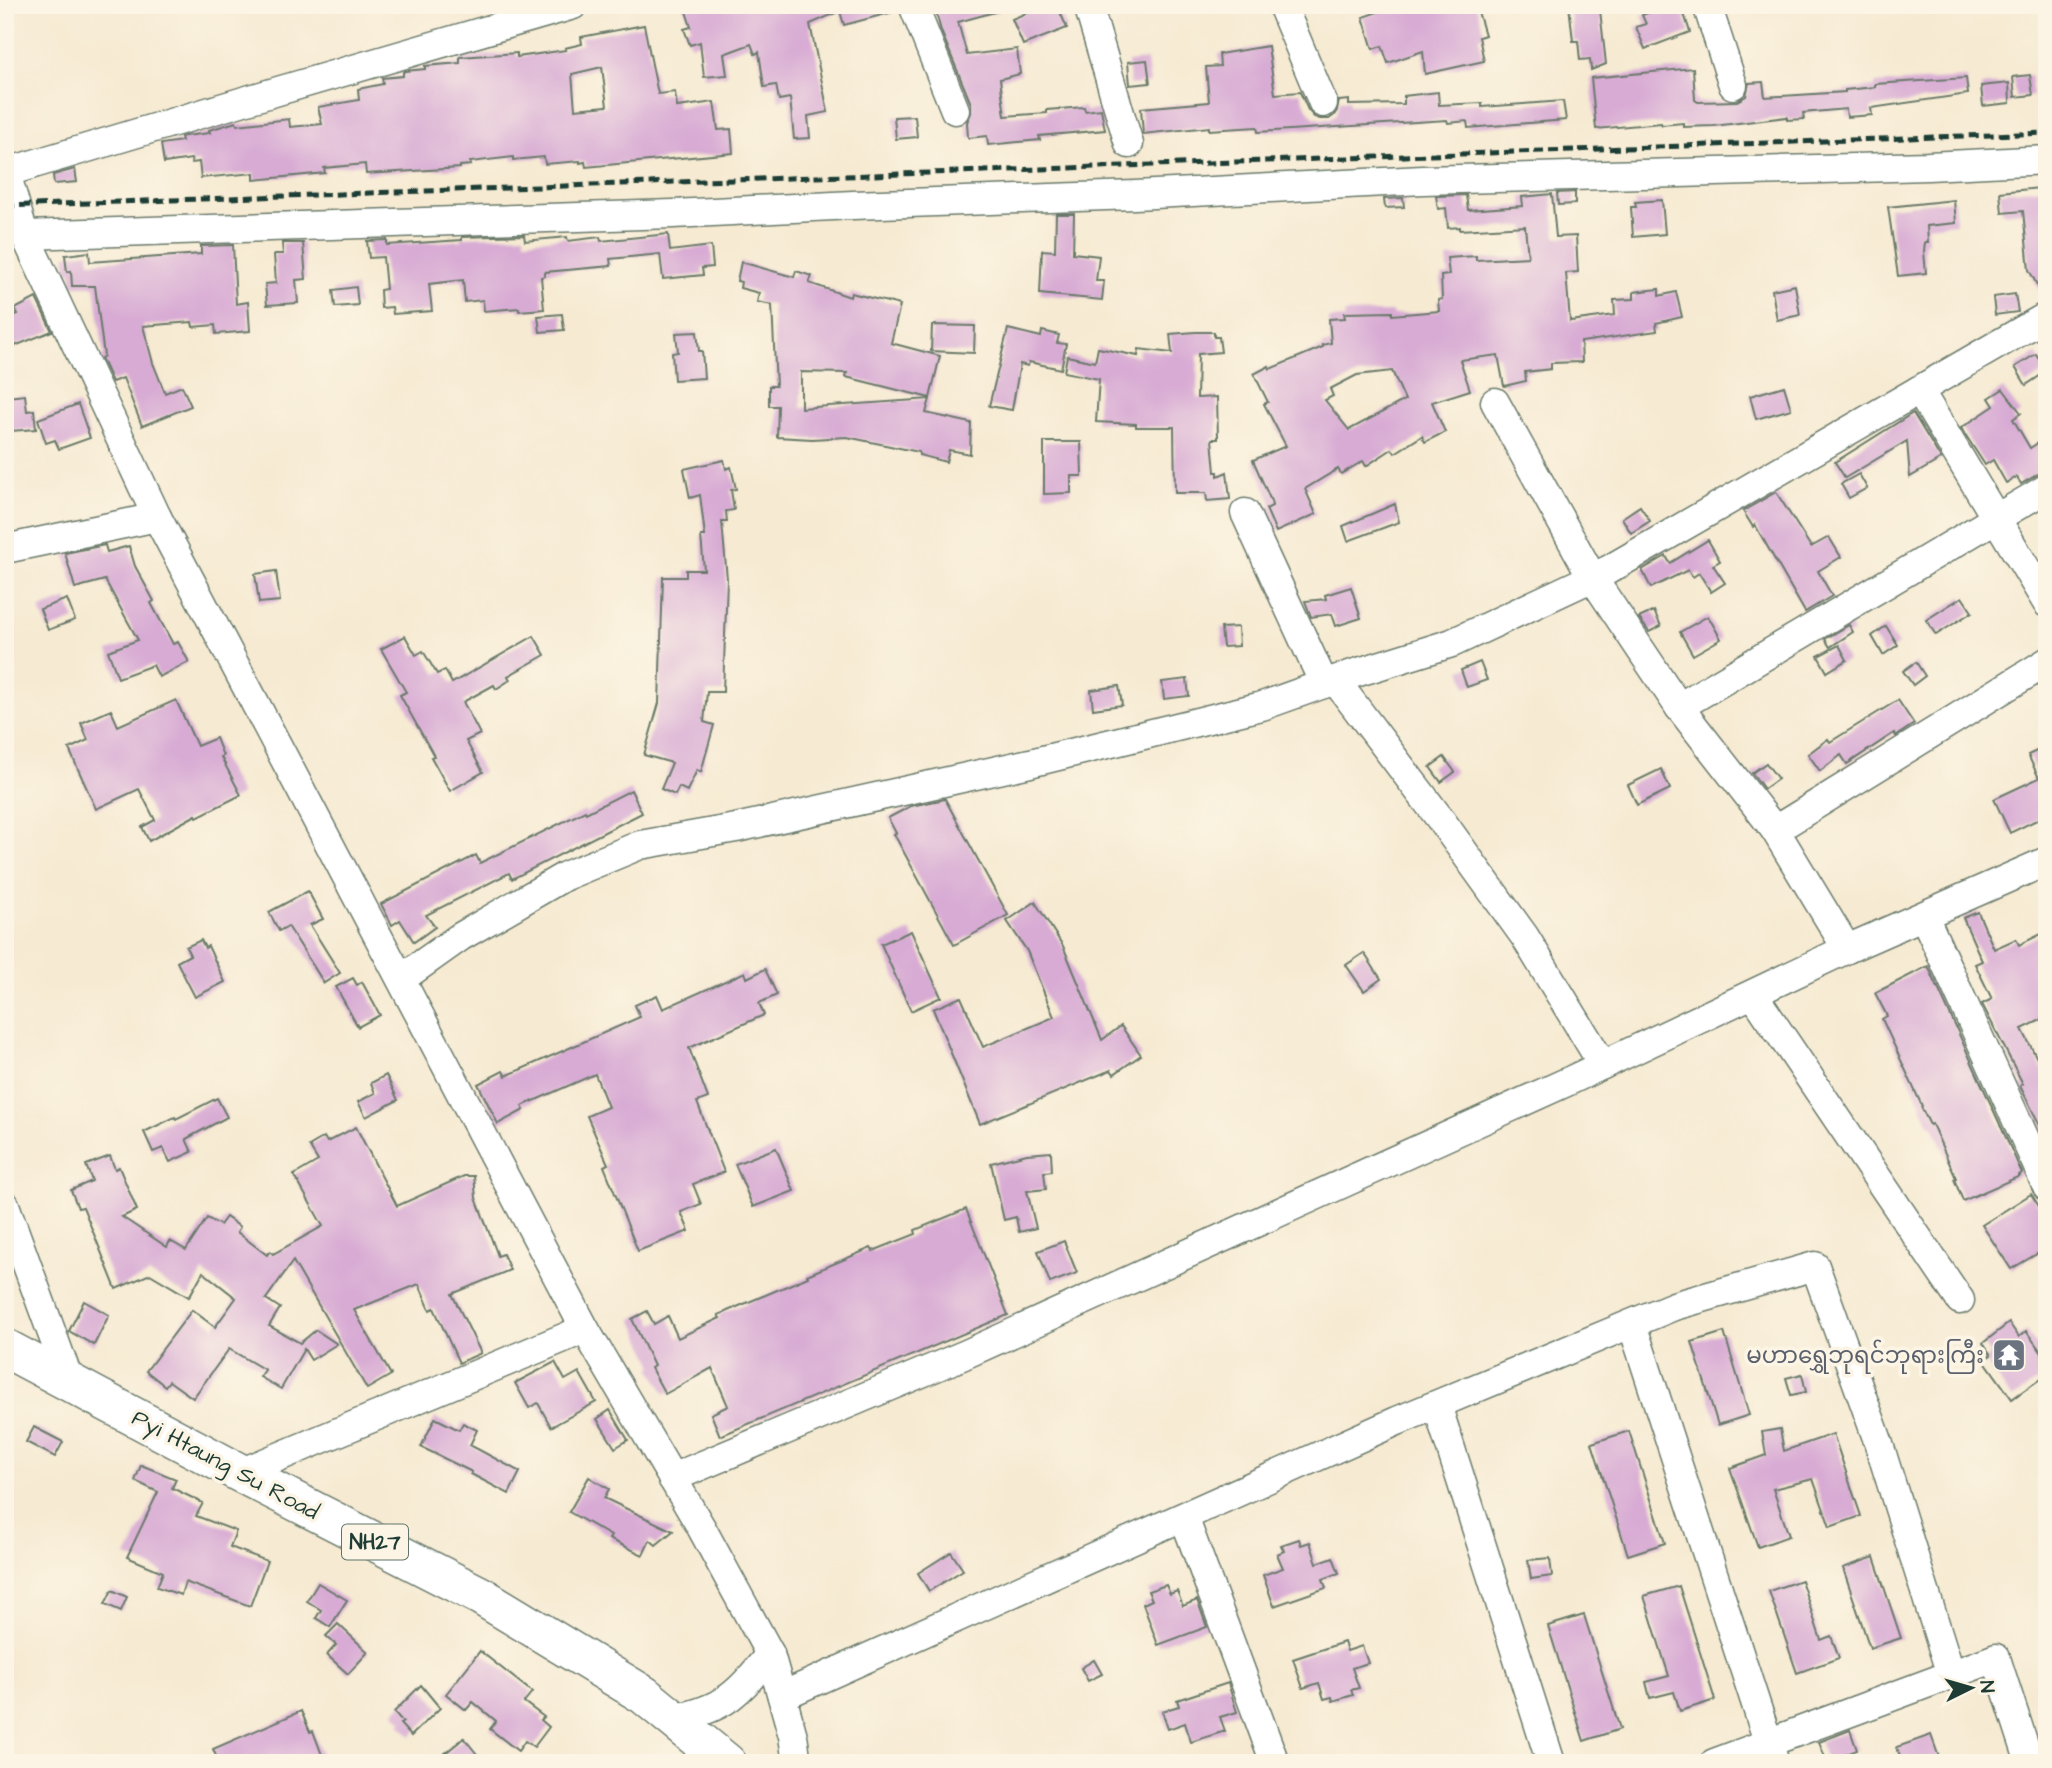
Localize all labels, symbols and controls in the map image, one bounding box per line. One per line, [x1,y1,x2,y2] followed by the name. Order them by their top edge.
[1990,1336,2028,1374] temple icon: မဟာရွှေဘုရင်ဘုရားကြီး
[1746,1339,1984,1374] place label: မဟာရွှေဘုရင်ဘုရားကြီး
[126,1402,325,1529] street label: Pyi Htaung Su Road
[342,1524,408,1560] road number: NH27
[1937,1652,2007,1722] north arrow
[1972,1680,2000,1694] text: N

